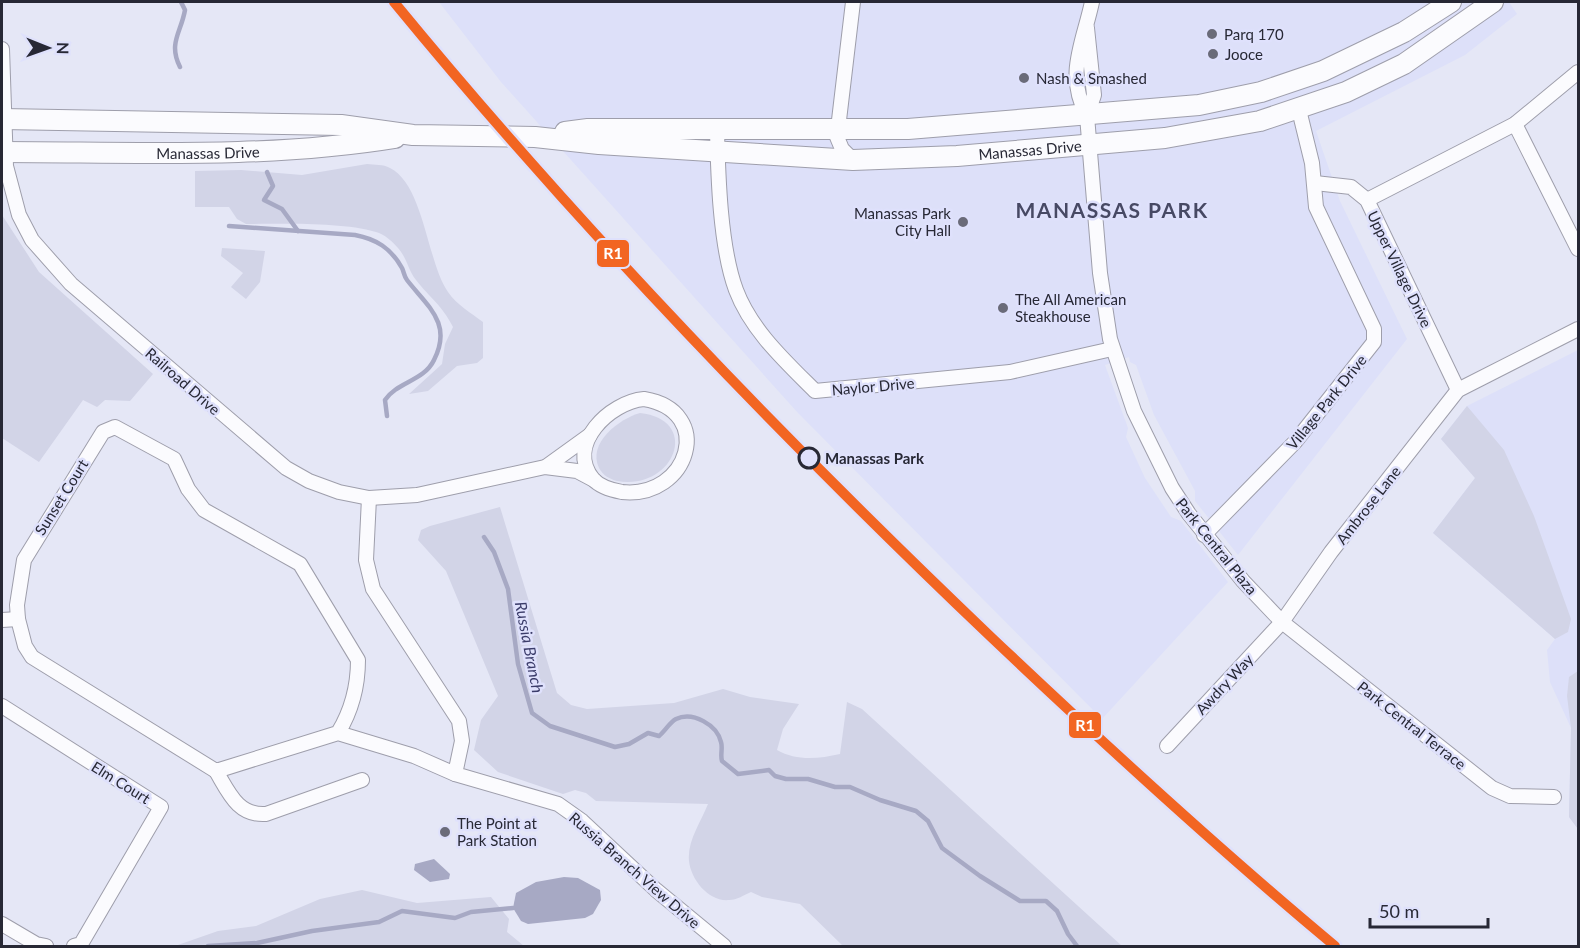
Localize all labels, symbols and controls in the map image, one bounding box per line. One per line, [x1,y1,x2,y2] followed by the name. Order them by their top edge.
[18,18,78,78] north arrow
[1224,25,1284,43] place label: Parq 170
[1205,27,1219,41] marker: Parq 170
[54,42,73,55] text: N
[1225,45,1263,63] place label: Jooce
[1206,47,1220,61] marker: Jooce
[1036,69,1147,87] place label: Nash & Smashed
[1017,71,1031,85] marker: Nash & Smashed
[978,136,1082,163] street label: Manassas Drive
[156,142,260,162] street label: Manassas Drive
[1015,197,1209,222] district label: MANASSAS PARK
[854,204,951,239] place label: Manassas Park City Hall
[1364,208,1436,330] street label: Upper Village Drive
[956,215,970,229] marker: Manassas Park City Hall
[596,239,630,268] line badge: R1
[603,243,623,262] text: R1
[1015,290,1126,325] place label: The All American Steakhouse
[996,301,1010,315] marker: The All American Steakhouse
[142,344,224,418] street label: Railroad Drive
[1282,351,1370,453] street label: Village Park Drive
[831,373,915,399] street label: Naylor Drive
[798,447,820,469] marker: Manassas Park
[825,449,925,467] place label: Manassas Park
[31,455,92,538] street label: Sunset Court
[1332,462,1404,548] street label: Ambrose Lane
[1173,494,1261,598] street label: Park Central Plaza
[512,600,548,694] water label: Russia Branch
[1192,650,1257,718] street label: Awdry Way
[1354,677,1470,773] street label: Park Central Terrace
[1068,711,1102,739] line badge: R1
[1075,715,1095,734] text: R1
[88,757,154,807] street label: Elm Court
[566,808,704,932] street label: Russia Branch View Drive
[457,814,537,849] place label: The Point at Park Station
[438,825,452,839] marker: The Point at Park Station
[1370,891,1488,929] scale bar
[1379,900,1419,922] text: 50 m

